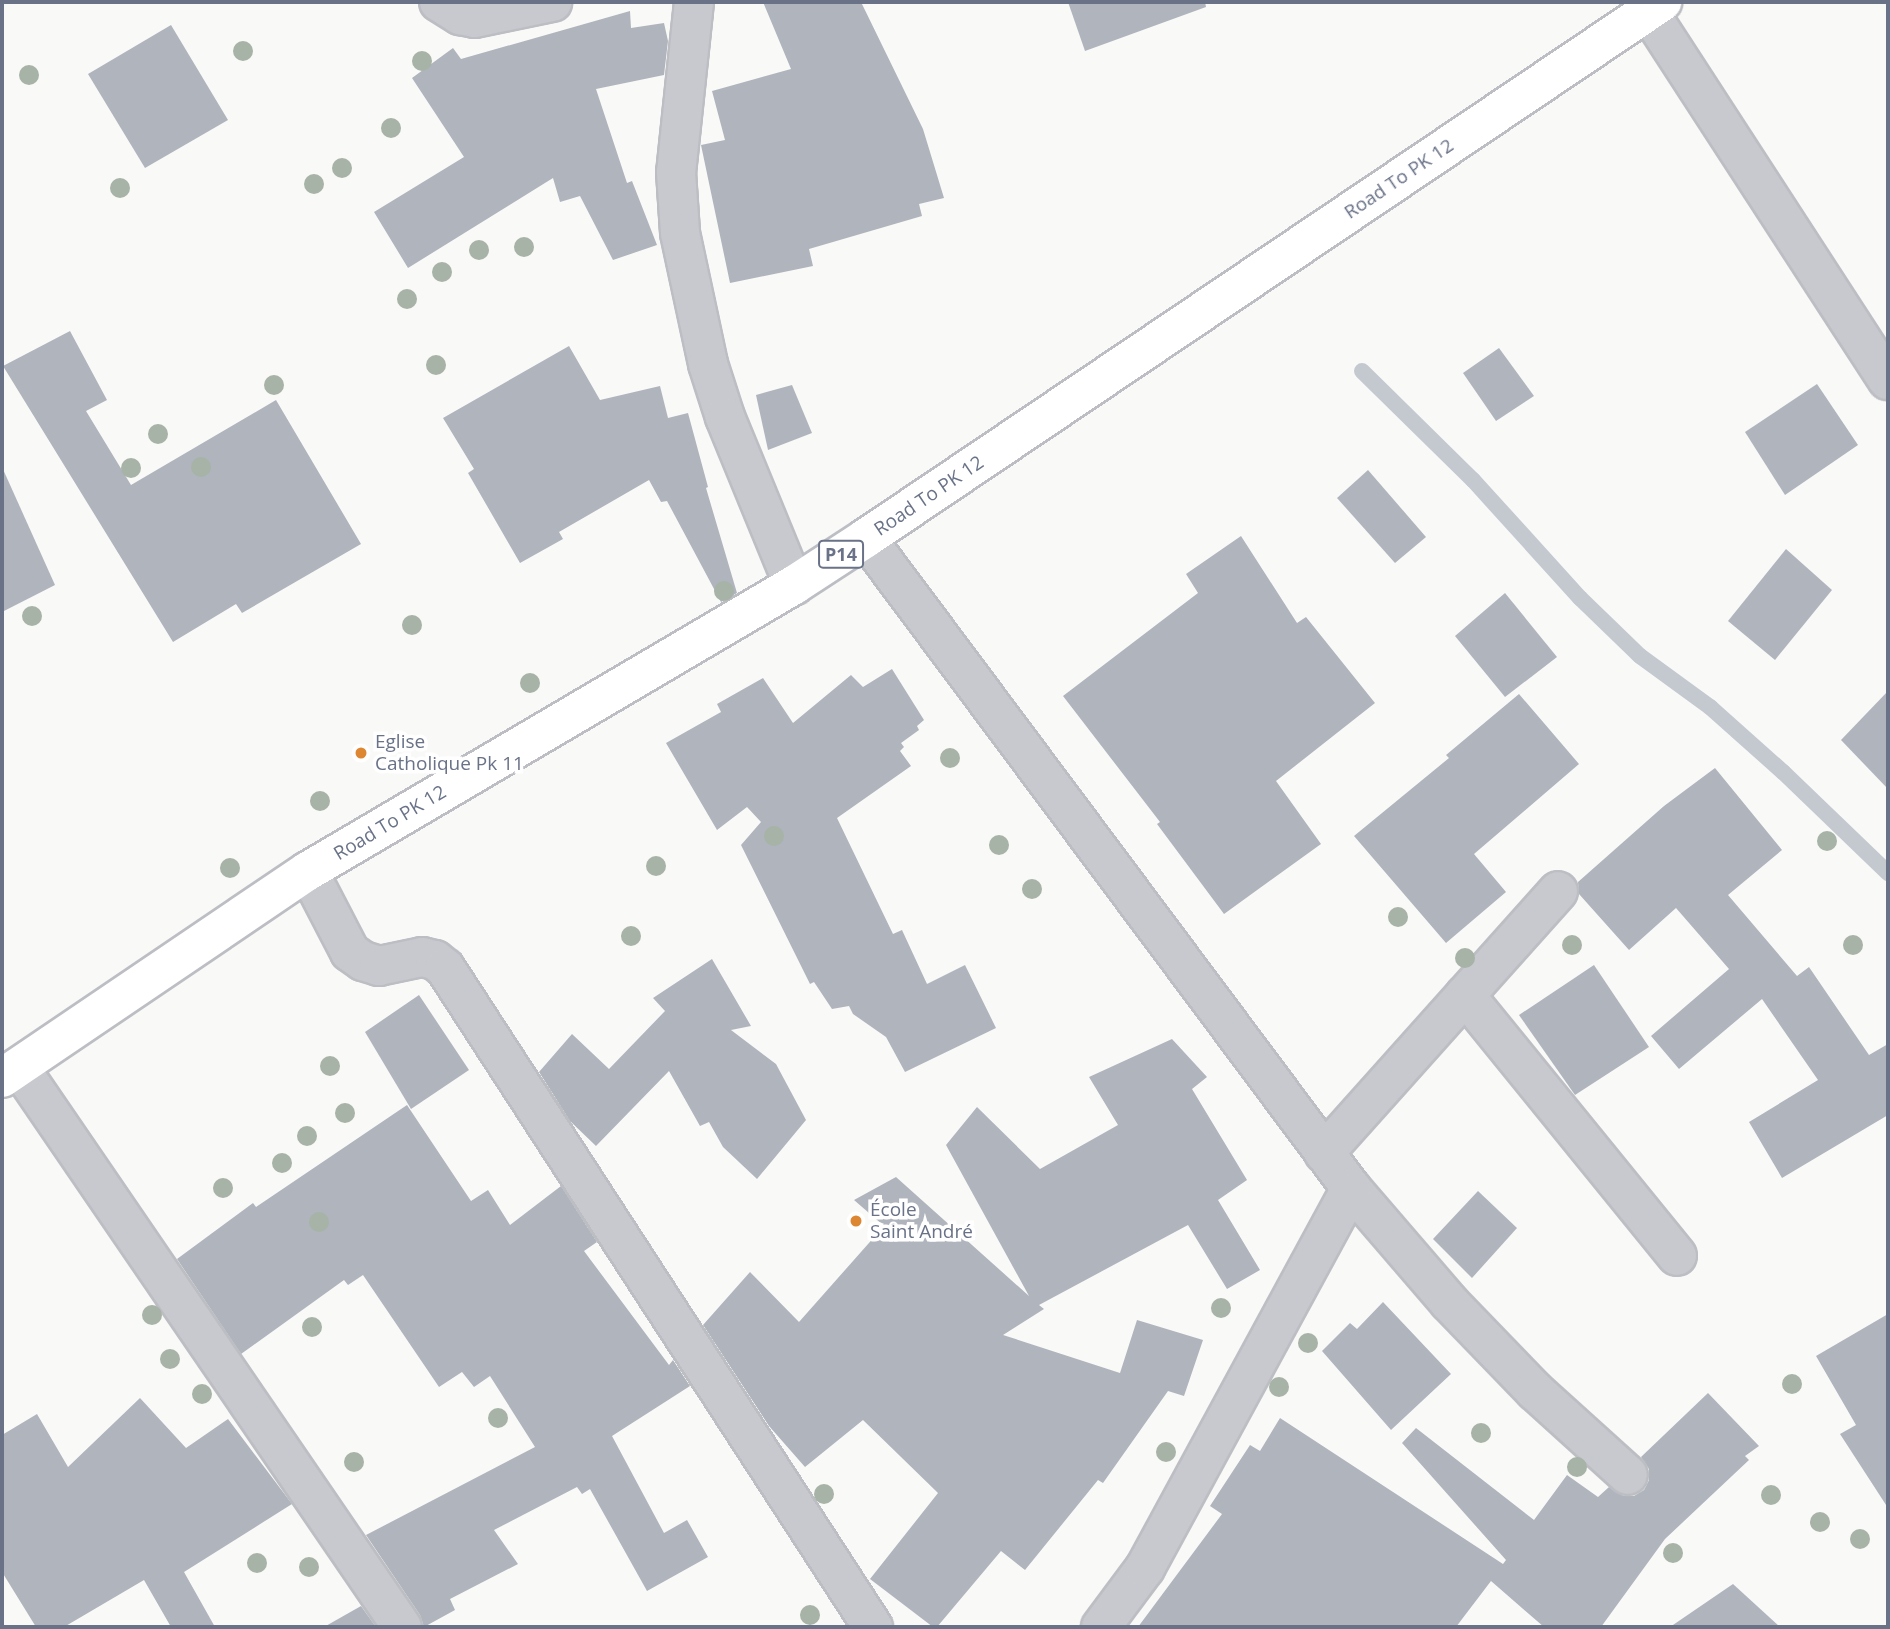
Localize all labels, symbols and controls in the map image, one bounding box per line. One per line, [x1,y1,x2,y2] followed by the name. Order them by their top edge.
[1340,134,1458,224] street label: Road To PK 12
[870,451,988,541] street label: Road To PK 12
[816,540,866,568] road number: P14
[375,731,524,775] place label: Eglise Catholique Pk 11
[353,745,369,761] marker: Eglise Catholique Pk 11
[330,781,450,865] street label: Road To PK 12
[870,1199,973,1243] place label: École Saint André
[848,1213,864,1229] marker: École Saint André

